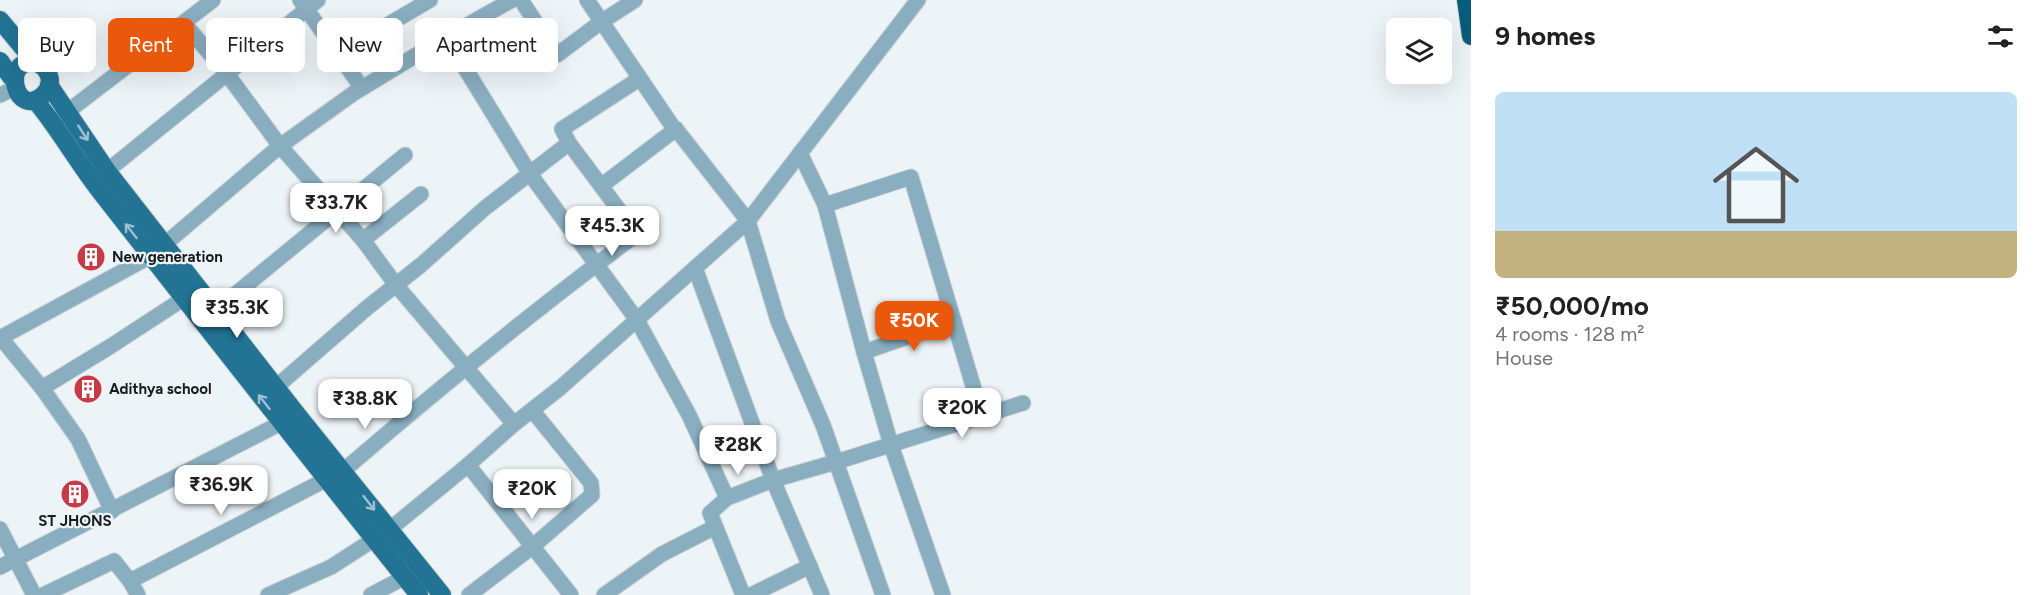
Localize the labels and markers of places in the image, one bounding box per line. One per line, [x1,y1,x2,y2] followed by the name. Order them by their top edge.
[287,183,385,234] pin: ₹33.7K
[563,206,661,257] pin: ₹45.3K
[75,241,107,273] building icon: New generation
[112,248,223,266] place label: New generation
[188,288,286,339] pin: ₹35.3K
[878,301,950,352] pin: ₹50K
[72,373,104,405] building icon: Adithya school
[316,379,414,430] pin: ₹38.8K
[109,380,212,398] place label: Adithya school
[926,388,998,439] pin: ₹20K
[702,425,774,476] pin: ₹28K
[172,465,270,516] pin: ₹36.9K
[496,469,568,520] pin: ₹20K
[59,478,91,510] building icon: ST JHONS
[38,512,112,530] place label: ST JHONS

